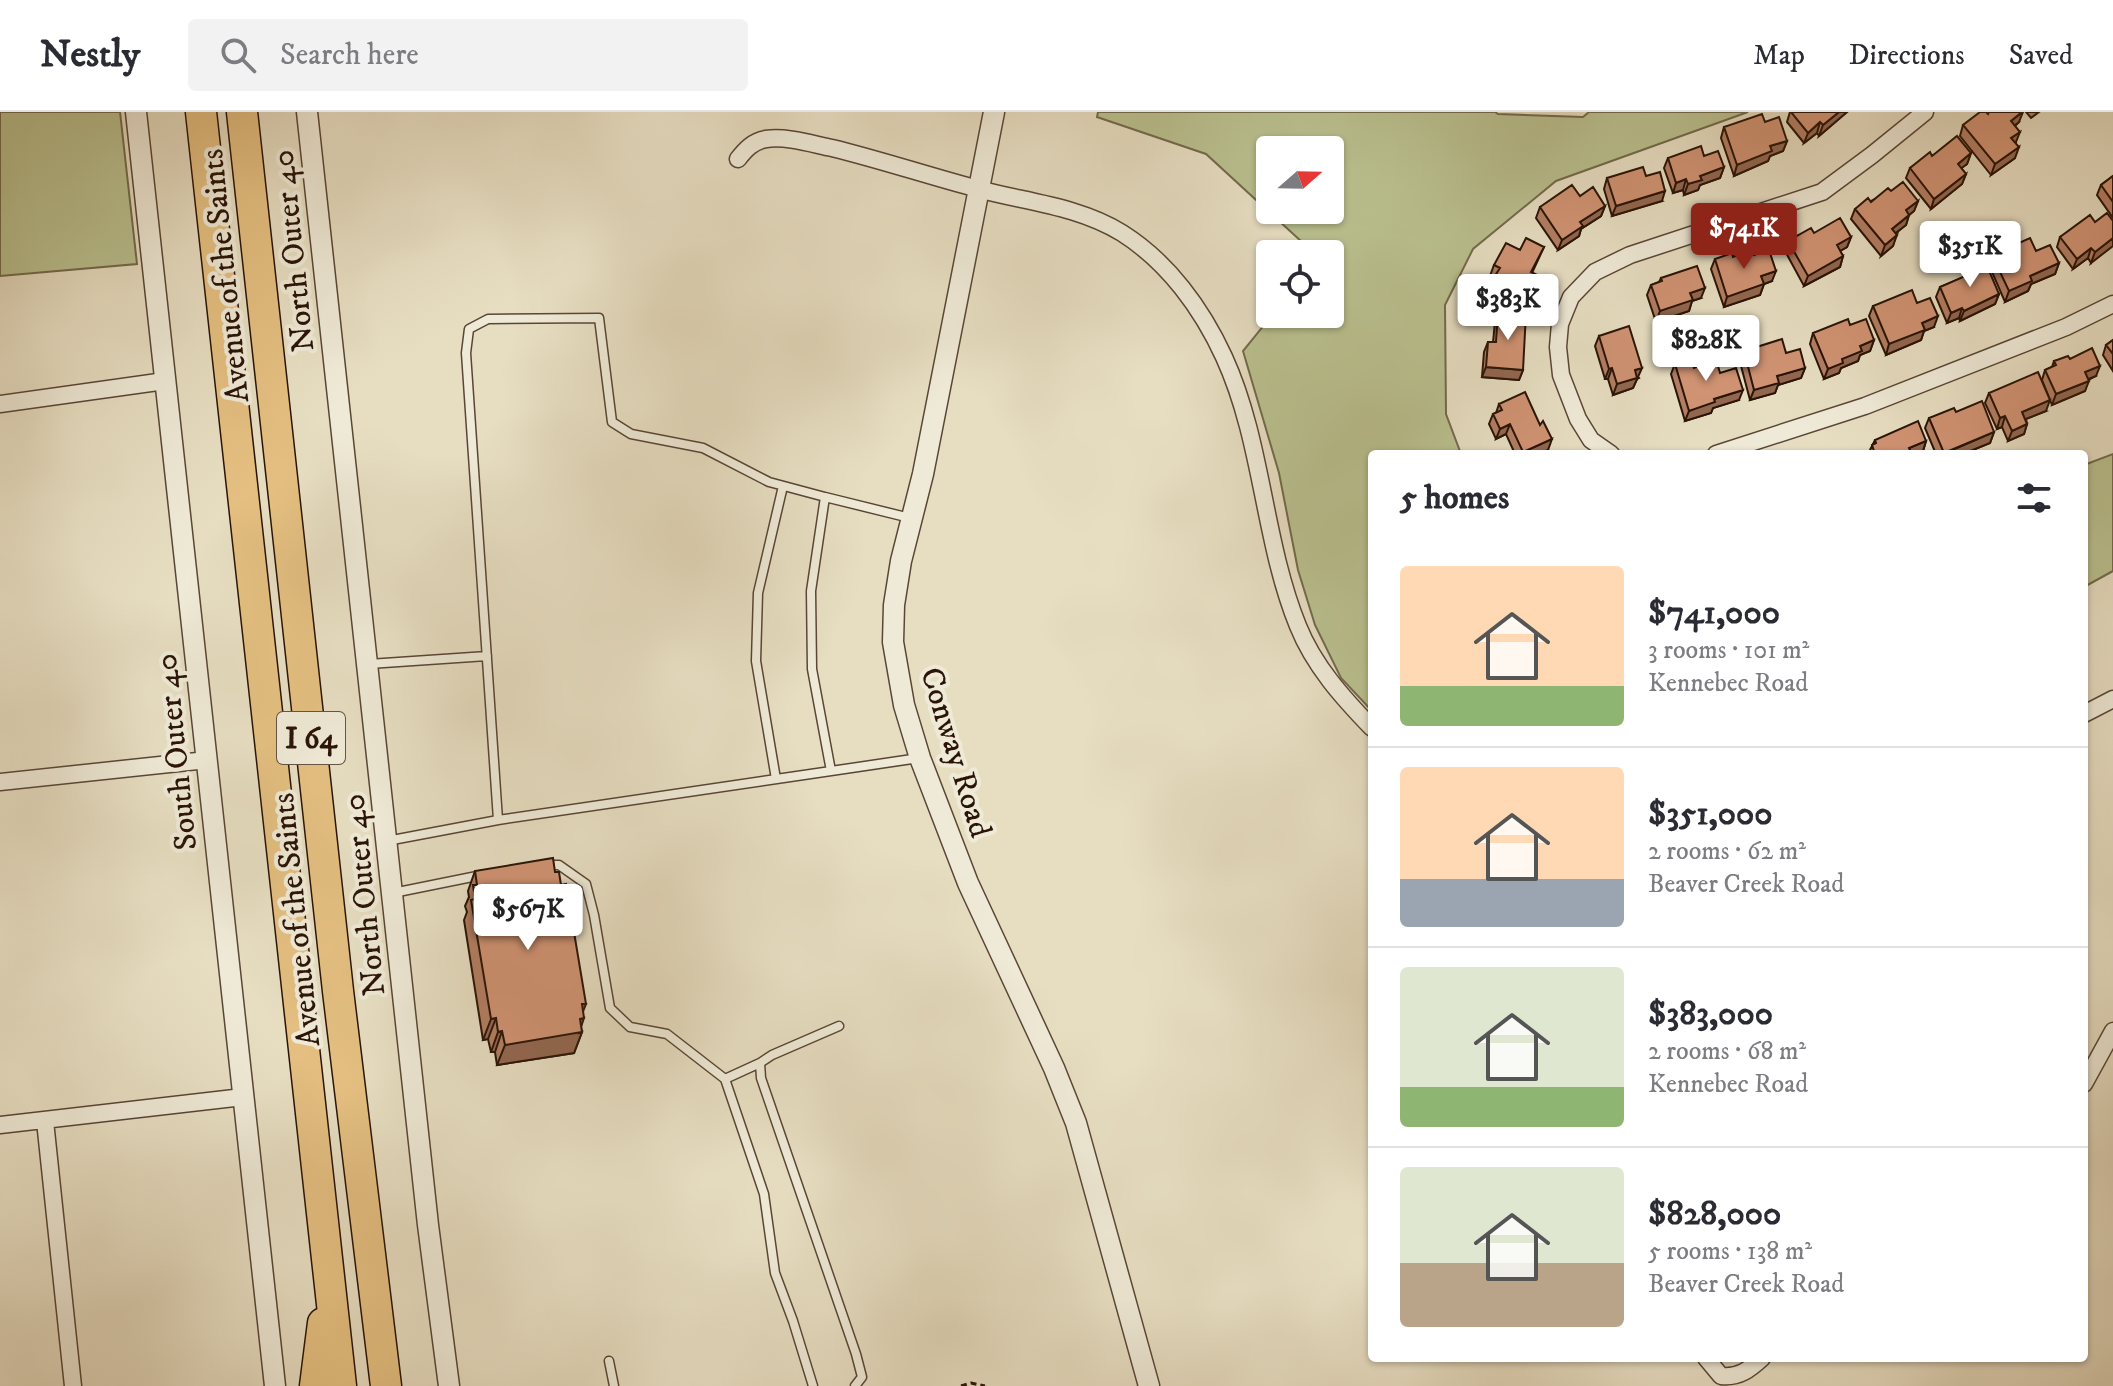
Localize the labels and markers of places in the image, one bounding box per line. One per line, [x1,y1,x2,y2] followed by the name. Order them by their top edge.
[1688,203,1800,271] pin: $741K
[1914,221,2026,289] pin: $351K
[1452,274,1564,342] pin: $383K
[1650,315,1762,383] pin: $828K
[472,884,584,952] pin: $567K

